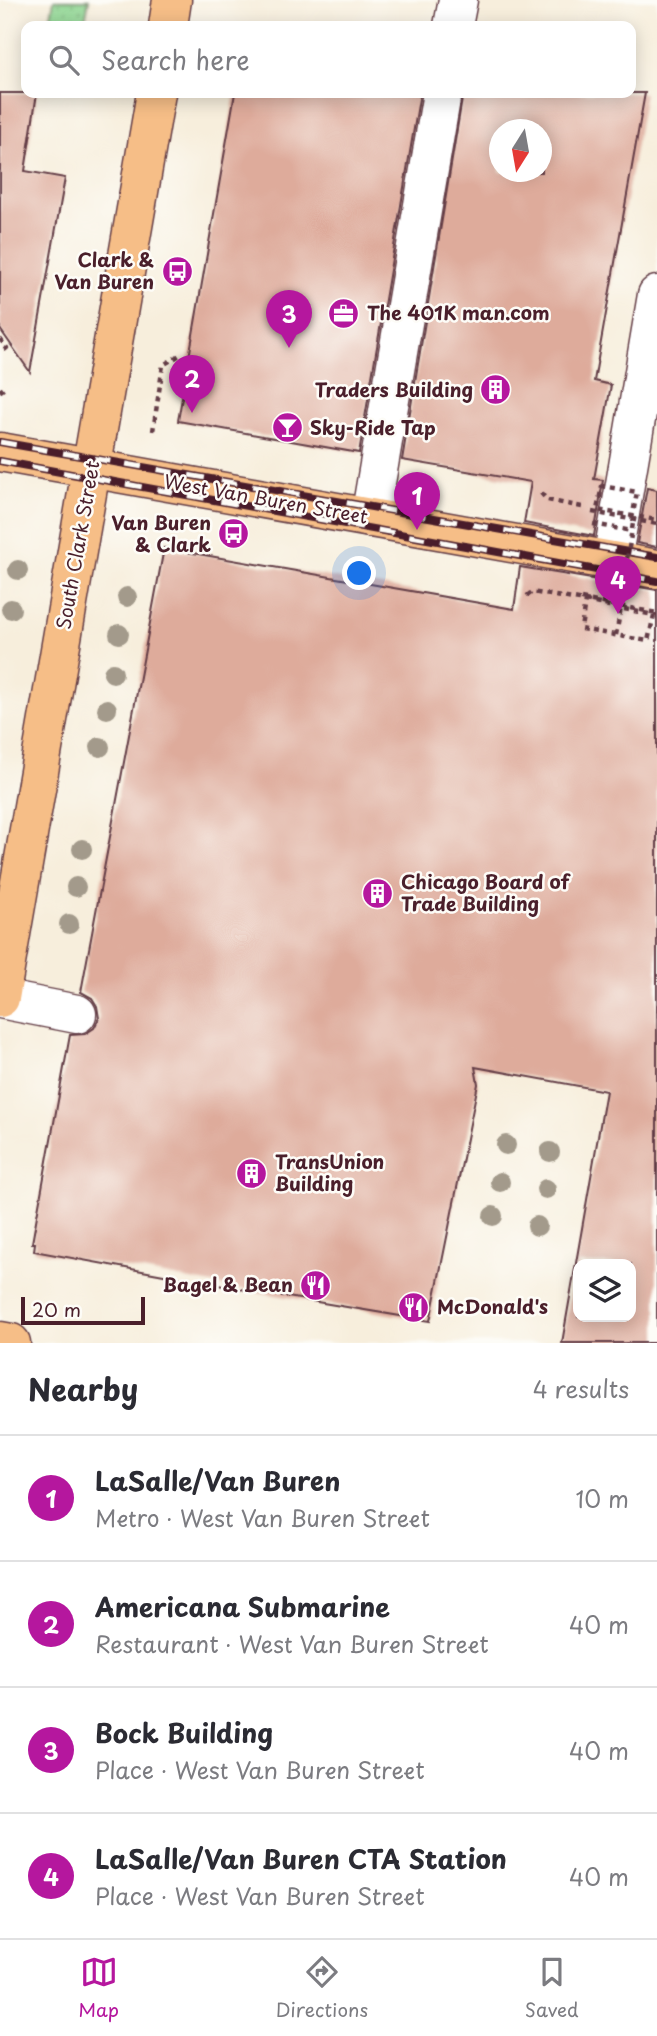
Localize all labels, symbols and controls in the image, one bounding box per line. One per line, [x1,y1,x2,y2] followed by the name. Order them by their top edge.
[21,21,636,98] search box
[101,40,250,79] text: Search here
[45,41,83,79] icon: search
[489,119,552,182] north arrow
[54,245,154,295] place label: Clark & Van Buren
[160,254,194,288] bus stop icon: Clark & Van Buren
[266,290,312,348] pin: 3
[327,296,361,330] office icon: The 401K man.com
[367,298,550,326] place label: The 401K man.com
[169,355,215,413] pin: 2
[479,373,513,407] building icon: Traders Building
[315,375,473,403] place label: Traders Building
[270,411,304,445] bar icon: Sky-Ride Tap
[310,413,436,441] place label: Sky-Ride Tap
[48,458,106,631] street label: South Clark Street
[162,466,371,530] street label: West Van Buren Street
[394,472,440,530] pin: 1
[111,508,211,558] place label: Van Buren & Clark
[217,517,251,551] bus stop icon: Van Buren & Clark
[342,556,376,590] your location
[595,556,641,614] pin: 4
[401,867,571,917] place label: Chicago Board of Trade Building
[361,876,395,910] building icon: Chicago Board of Trade Building
[275,1147,384,1197] place label: TransUnion Building
[235,1156,269,1190] building icon: TransUnion Building
[573,1259,636,1322] map controls
[573,1259,636,1322] button: layers
[299,1268,333,1302] restaurant icon: Bagel & Bean
[163,1270,293,1298] place label: Bagel & Bean
[397,1290,431,1324] restaurant icon: McDonald's
[437,1292,548,1320] place label: McDonald's
[21,1294,145,1326] scale bar
[32,1295,81,1323] text: 20 m
[28,1366,138,1411] text: Nearby
[533,1371,629,1406] text: 4 results
[95,1461,340,1500] text: LaSalle/Van Buren
[46,1481,57,1516] text: 1
[575,1481,629,1516] text: 10 m
[95,1500,430,1535] text: Metro · West Van Buren Street
[95,1587,390,1626] text: Americana Submarine
[43,1607,59,1642] text: 2
[569,1607,629,1642] text: 40 m
[95,1626,489,1661] text: Restaurant · West Van Buren Street
[95,1713,273,1752] text: Bock Building
[43,1733,59,1768] text: 3
[569,1733,629,1768] text: 40 m
[95,1752,425,1787] text: Place · West Van Buren Street
[95,1839,507,1878] text: LaSalle/Van Buren CTA Station
[43,1859,59,1894] text: 4
[569,1859,629,1894] text: 40 m
[95,1878,425,1913] text: Place · West Van Buren Street
[78,1953,119,2023] tab: Map
[276,1953,368,2023] tab: Directions
[525,1953,579,2023] tab: Saved

